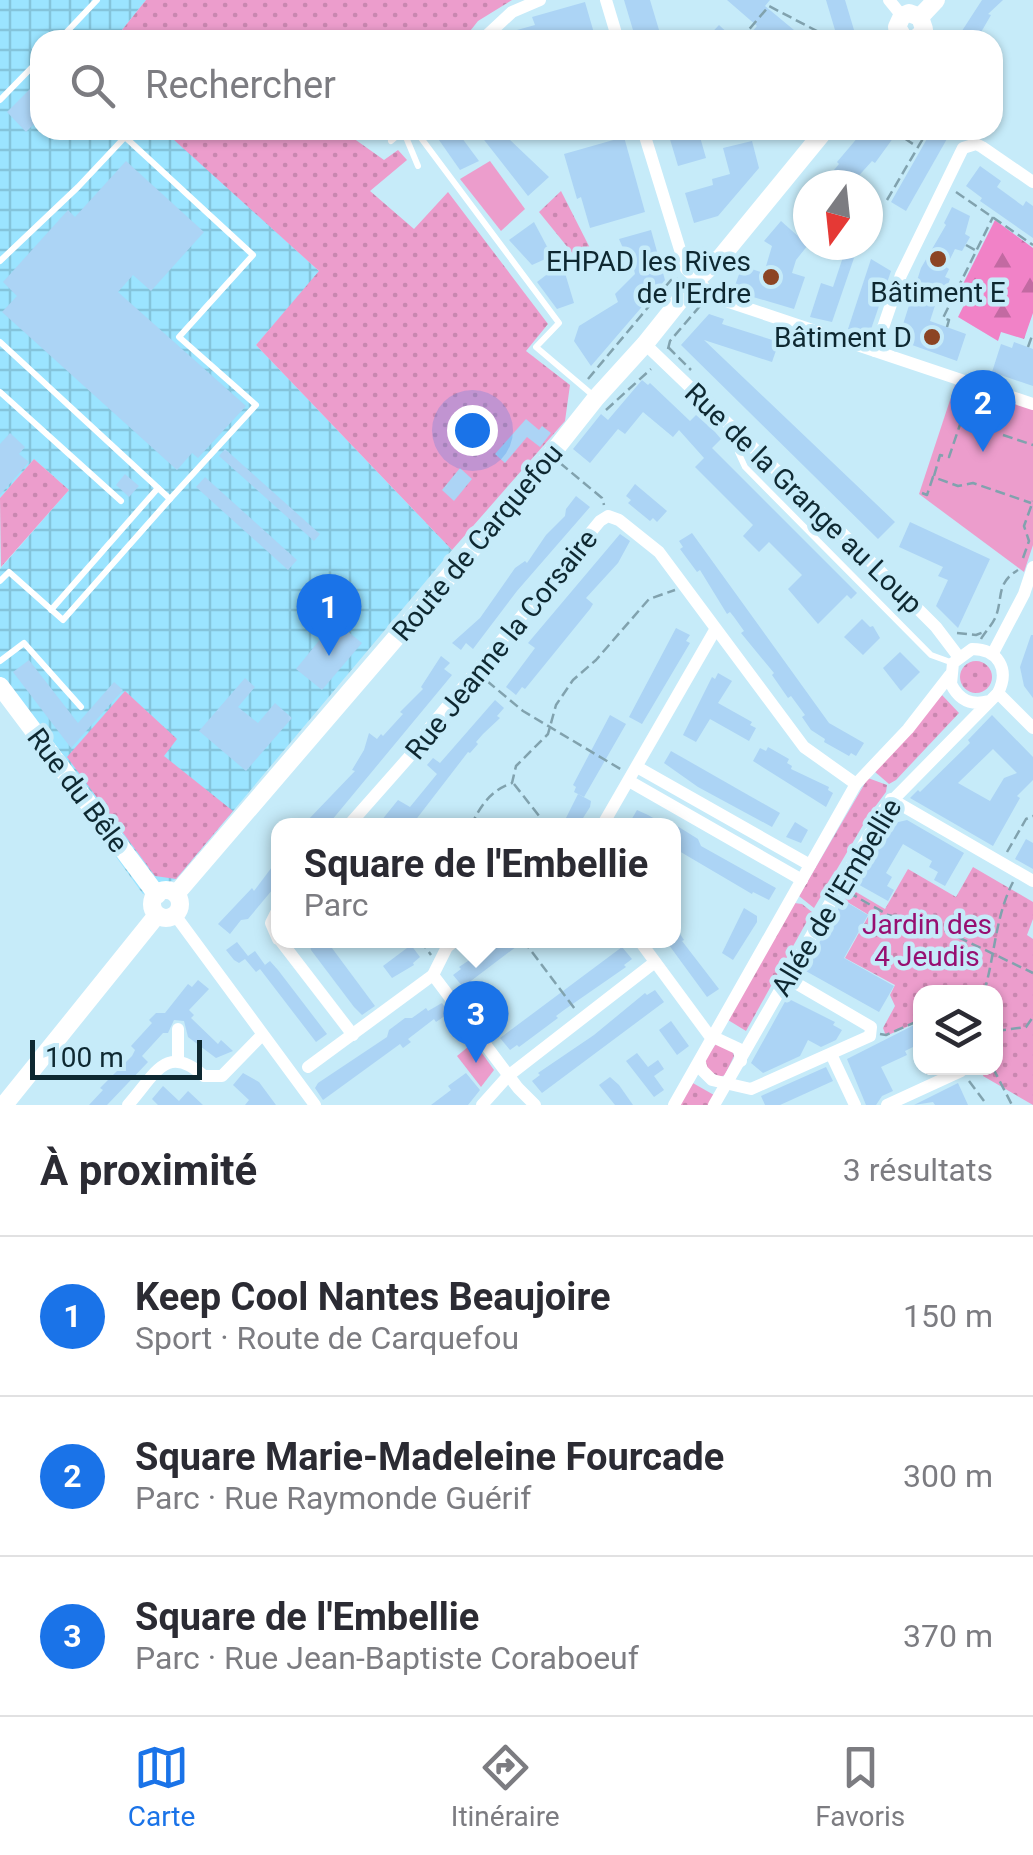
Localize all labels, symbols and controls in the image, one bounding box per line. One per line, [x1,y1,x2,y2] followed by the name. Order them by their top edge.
[30,30,1003,140] search box
[65,58,120,113] icon: search
[145,63,336,107] text: Rechercher
[793,170,883,260] north arrow
[546,245,751,310] place label: EHPAD les Rives de l'Erdre
[927,248,949,270] marker: Bâtiment E
[760,266,782,288] marker: EHPAD les Rives de l'Erdre
[870,276,1006,309] place label: Bâtiment E
[774,321,912,354] place label: Bâtiment D
[921,326,943,348] marker: Bâtiment D
[950,370,1016,452] pin: 2
[678,376,929,620] street label: Rue de la Grange au Loup
[447,405,498,456] your location
[385,437,569,648] street label: Route de Carquefou
[399,523,604,766] street label: Rue Jeanne la Corsaire
[296,574,362,656] pin: 1
[20,722,135,859] street label: Rue du Bêle
[765,793,908,1002] street label: Allée de l'Embellie
[271,818,681,948] popup
[304,842,648,886] text: Square de l'Embellie
[304,886,369,924] text: Parc
[862,908,992,973] park label: Jardin des 4 Jeudis
[444,980,508,1063] pin: 3
[913,985,1003,1075] map controls
[913,985,1003,1075] button: layers
[30,1035,202,1080] scale bar
[45,1041,124,1074] text: 100 m
[40,1146,257,1195] text: À proximité
[843,1151,993,1189] text: 3 résultats
[135,1275,610,1319] text: Keep Cool Nantes Beaujoire
[63,1297,82,1335] text: 1
[903,1297,993,1335] text: 150 m
[135,1319,519,1357] text: Sport · Route de Carquefou
[135,1435,724,1479] text: Square Marie-Madeleine Fourcade
[63,1457,82,1495] text: 2
[903,1457,993,1495] text: 300 m
[135,1479,531,1517] text: Parc · Rue Raymonde Guérif
[135,1595,479,1639] text: Square de l'Embellie
[63,1617,82,1655] text: 3
[903,1617,993,1655] text: 370 m
[135,1639,639,1677] text: Parc · Rue Jean-Baptiste Coraboeuf
[128,1740,195,1833] tab: Carte
[451,1740,560,1833] tab: Itinéraire
[815,1740,905,1833] tab: Favoris

